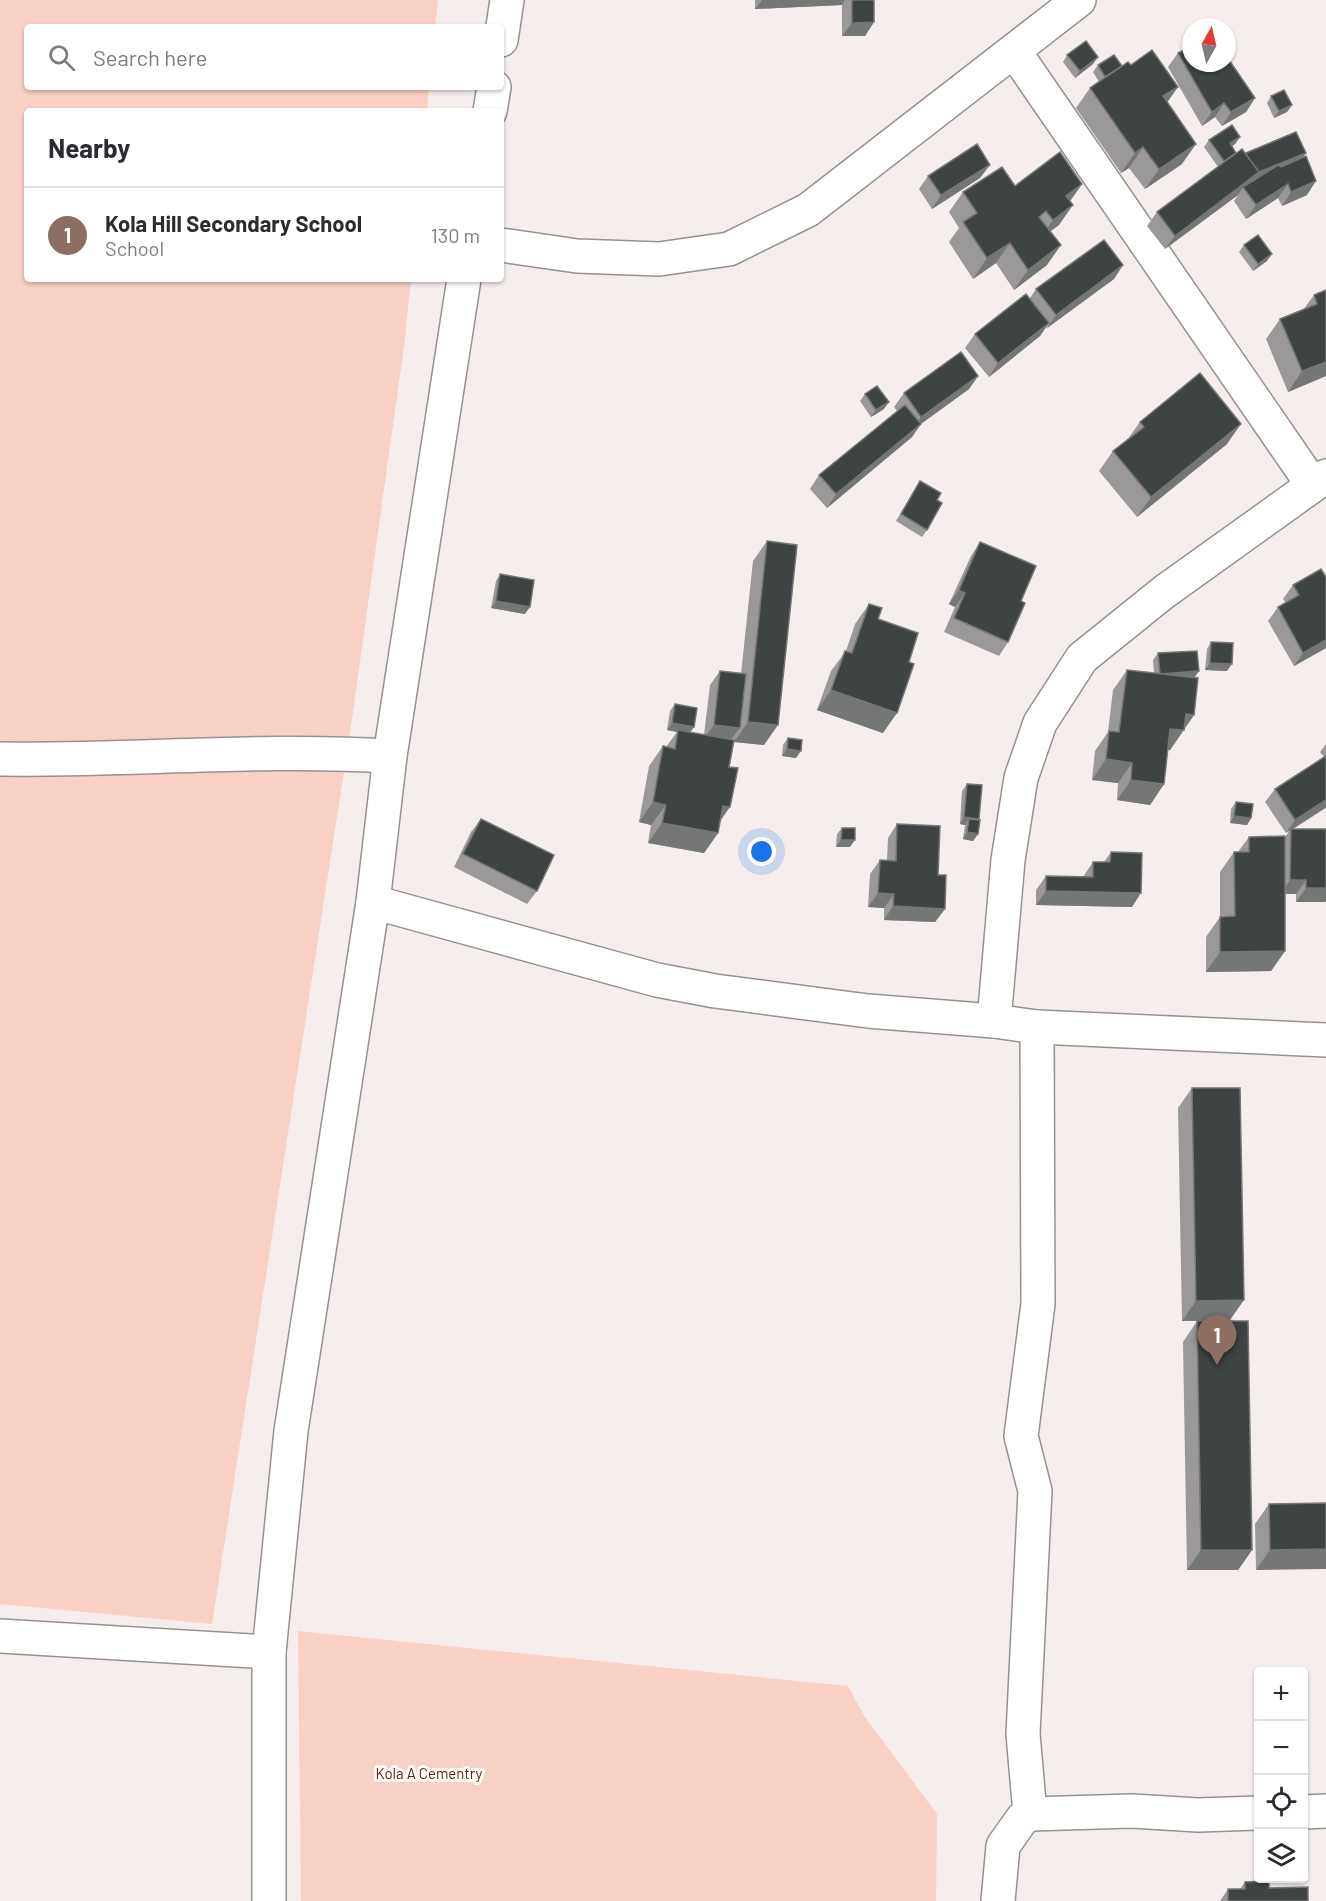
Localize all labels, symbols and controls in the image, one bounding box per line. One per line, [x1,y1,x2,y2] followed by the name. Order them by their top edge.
[1182,18,1236,72] north arrow
[24,24,504,90] search box
[45,41,78,74] icon: search
[93,44,207,70] text: Search here
[48,132,130,163] text: Nearby
[105,210,362,236] text: Kola Hill Secondary School
[64,223,71,247] text: 1
[431,223,480,247] text: 130 m
[105,236,164,260] text: School
[747,837,776,866] your location
[1198,1316,1236,1365] pin: 1
[1254,1667,1308,1883] map controls
[1254,1667,1308,1721] button: +
[1254,1721,1308,1775] button: −
[375,1764,483,1782] park label: Kola A Cementry
[1254,1775,1308,1829] button: locate
[1254,1829,1308,1883] button: layers

